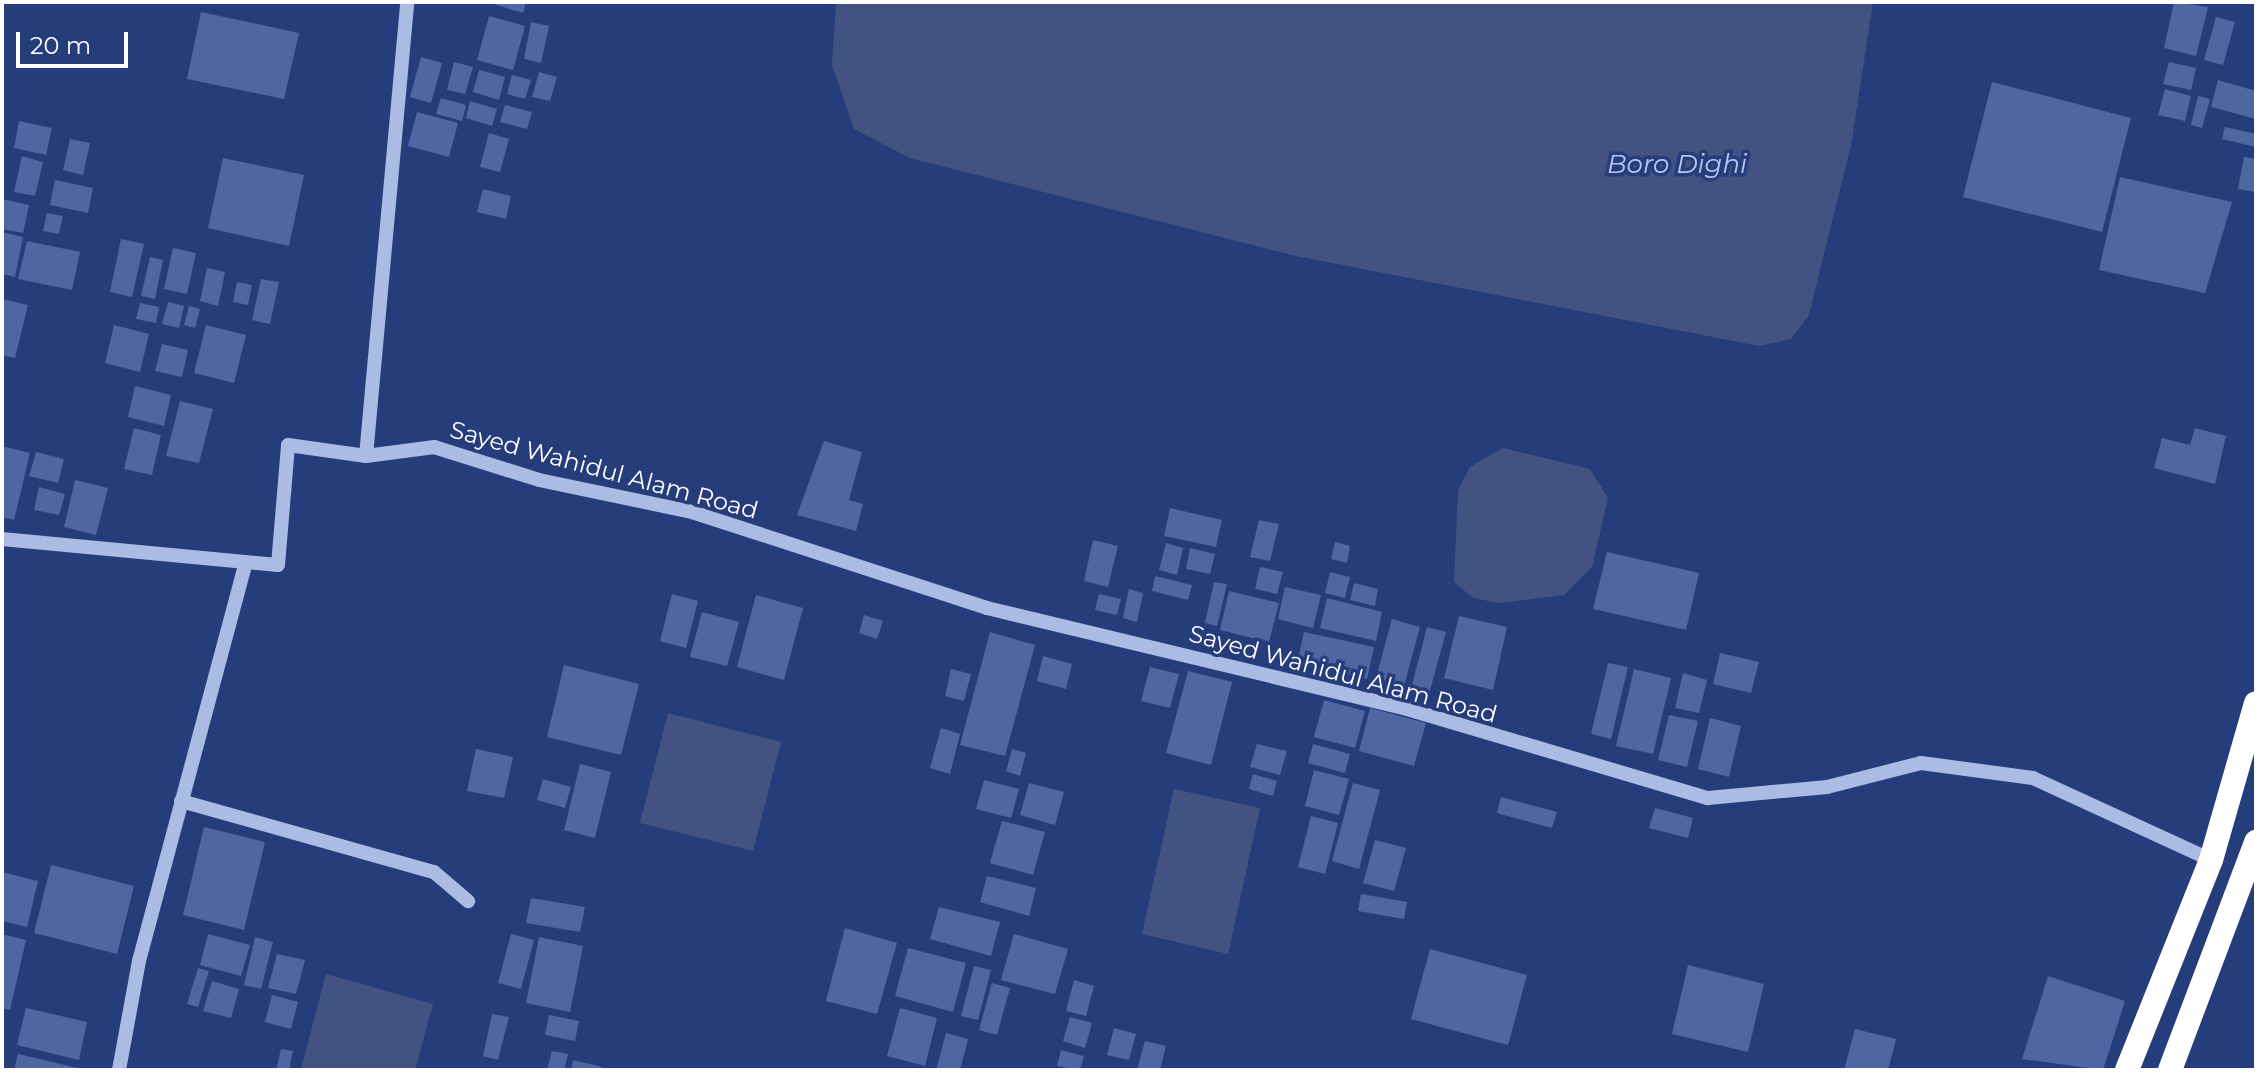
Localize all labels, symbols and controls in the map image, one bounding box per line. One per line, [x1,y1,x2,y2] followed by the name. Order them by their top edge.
[20,16,132,66] scale bar
[30,31,91,60] text: 20 m
[1607,149,1747,181] water label: Boro Dighi
[447,415,761,525] street label: Sayed Wahidul Alam Road
[1186,619,1500,729] street label: Sayed Wahidul Alam Road

